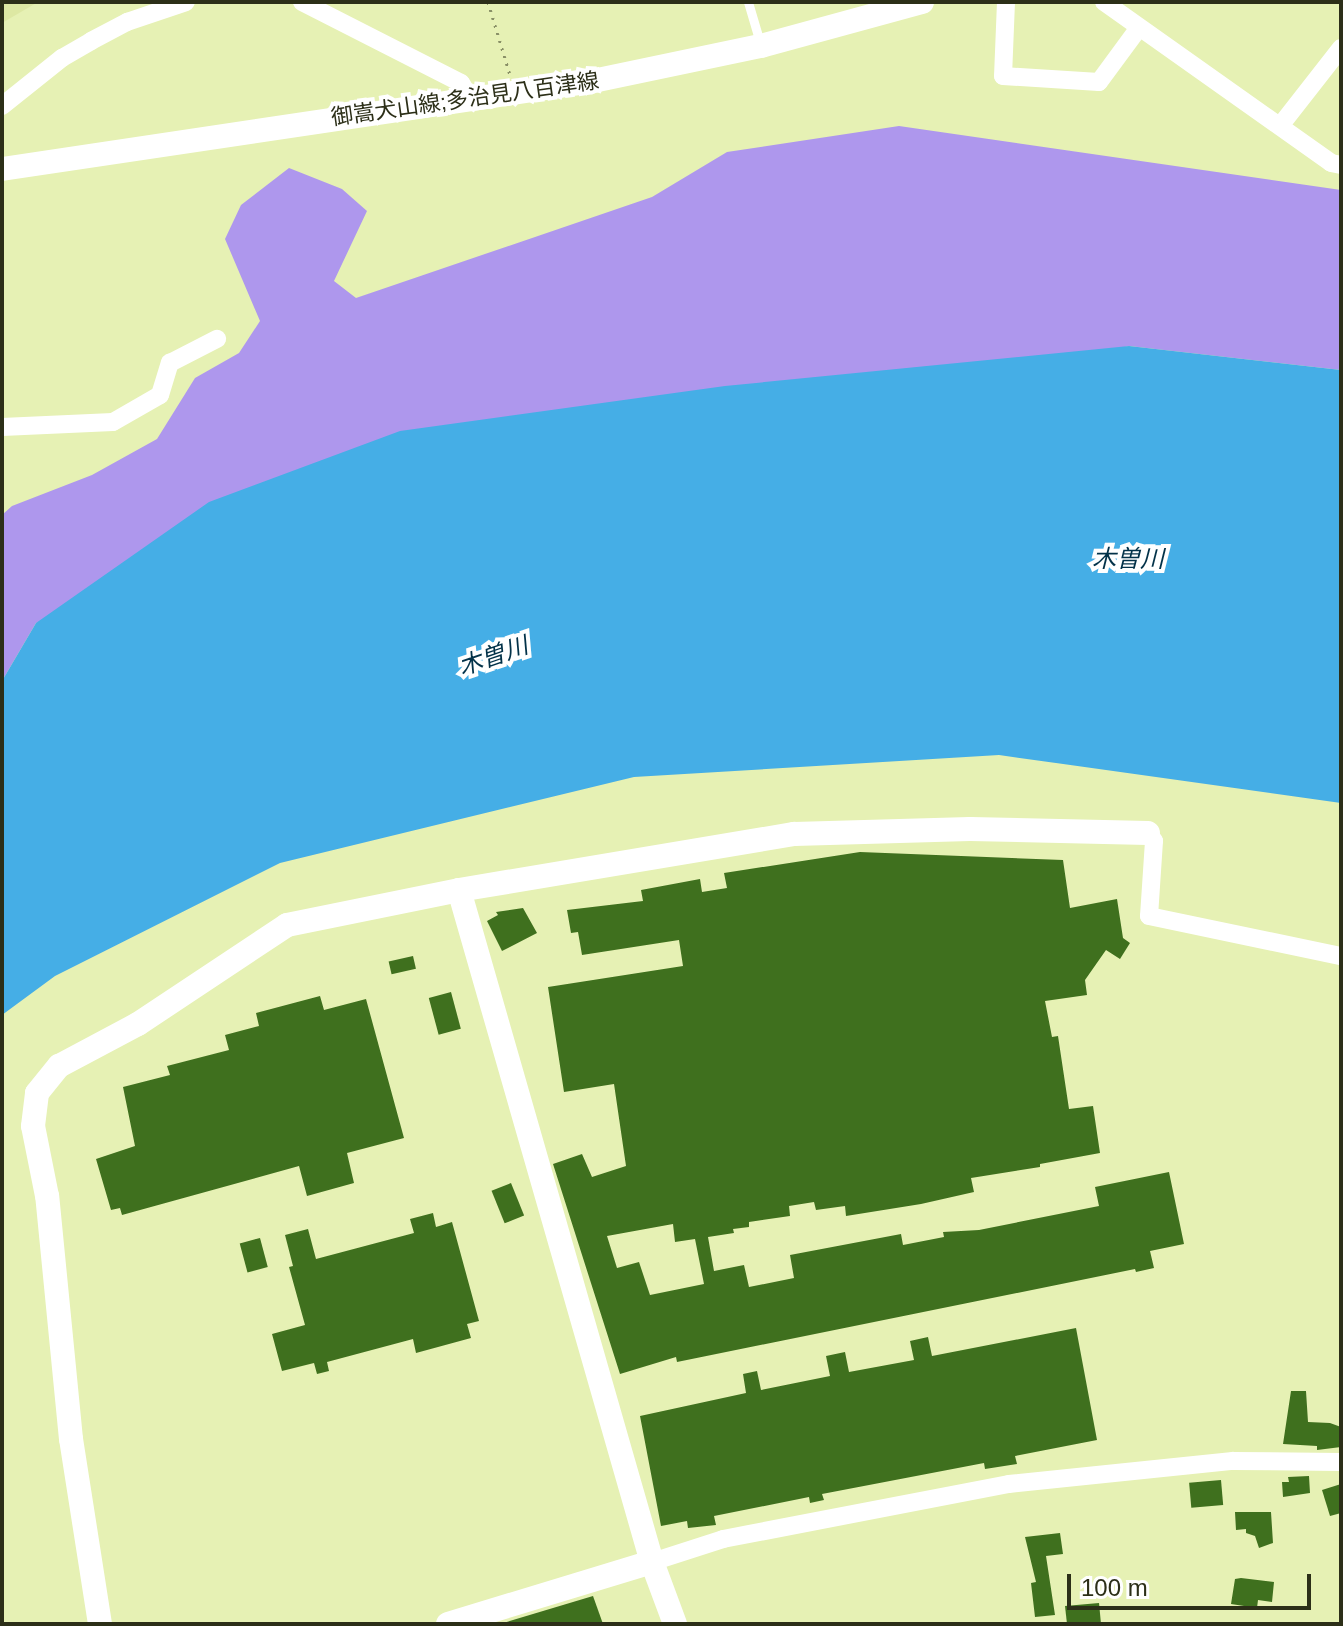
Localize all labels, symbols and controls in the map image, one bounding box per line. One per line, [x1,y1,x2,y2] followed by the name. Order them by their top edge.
[329,67,601,131] street label: 御嵩犬山線;多治見八百津線
[1092,545,1164,573] water label: 木曽川
[454,631,532,681] water label: 木曽川
[1071,1558,1315,1608] scale bar
[1081,1574,1148,1601] text: 100 m

